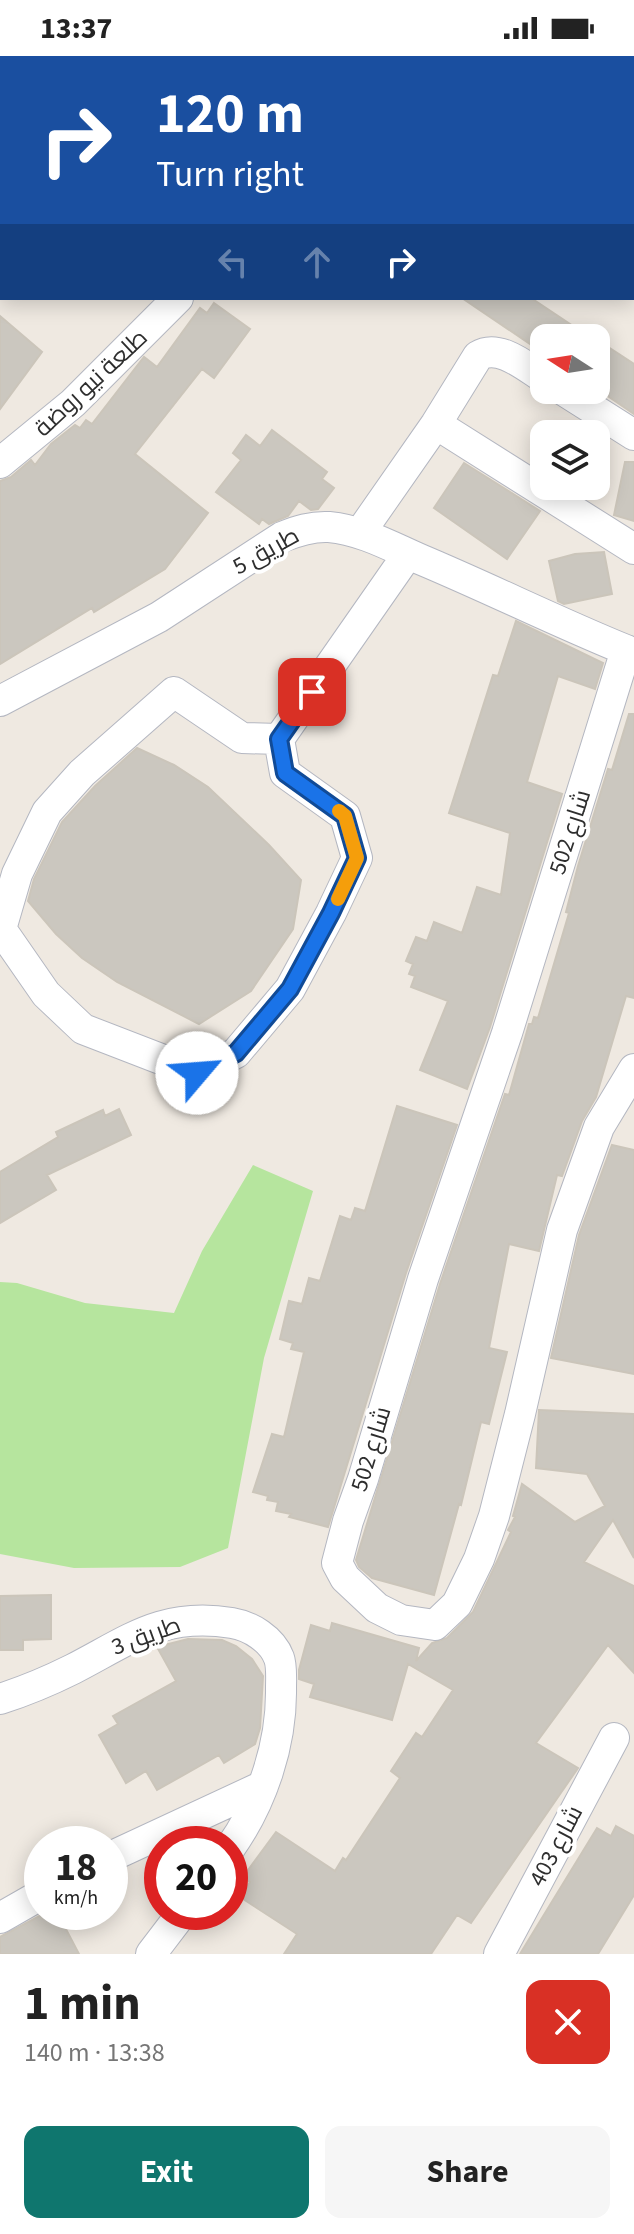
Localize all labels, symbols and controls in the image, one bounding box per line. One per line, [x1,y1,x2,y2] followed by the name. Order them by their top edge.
[40,7,112,50] text: 13:37
[156,75,304,154] text: 120 m
[24,88,128,192] icon: right
[156,149,304,200] text: Turn right
[211,240,255,284] icon: left
[295,240,339,284] icon: ahead
[379,240,423,284] icon: right
[26,321,156,445] street label: طلعة نيو روضة
[530,324,610,404] north arrow
[530,324,610,500] map controls
[530,420,610,500] button: layers
[226,518,306,584] street label: طريق 5
[278,658,346,726] pin
[290,670,334,714] icon: arrive
[540,785,600,879] street label: شارع 502
[155,1031,239,1115] position arrow
[342,1402,400,1496] street label: شارع 502
[106,1607,186,1665] street label: طريق 3
[520,1799,592,1893] street label: شارع 403
[144,1826,248,1930] speed limit sign: 20
[55,1839,97,1896] text: 18
[54,1884,98,1912] text: km/h
[24,1970,141,2038] text: 1 min
[526,1980,610,2064] button: close
[24,2034,165,2071] text: 140 m · 13:38
[24,2126,309,2218] button: Exit
[325,2126,610,2218] button: Share

